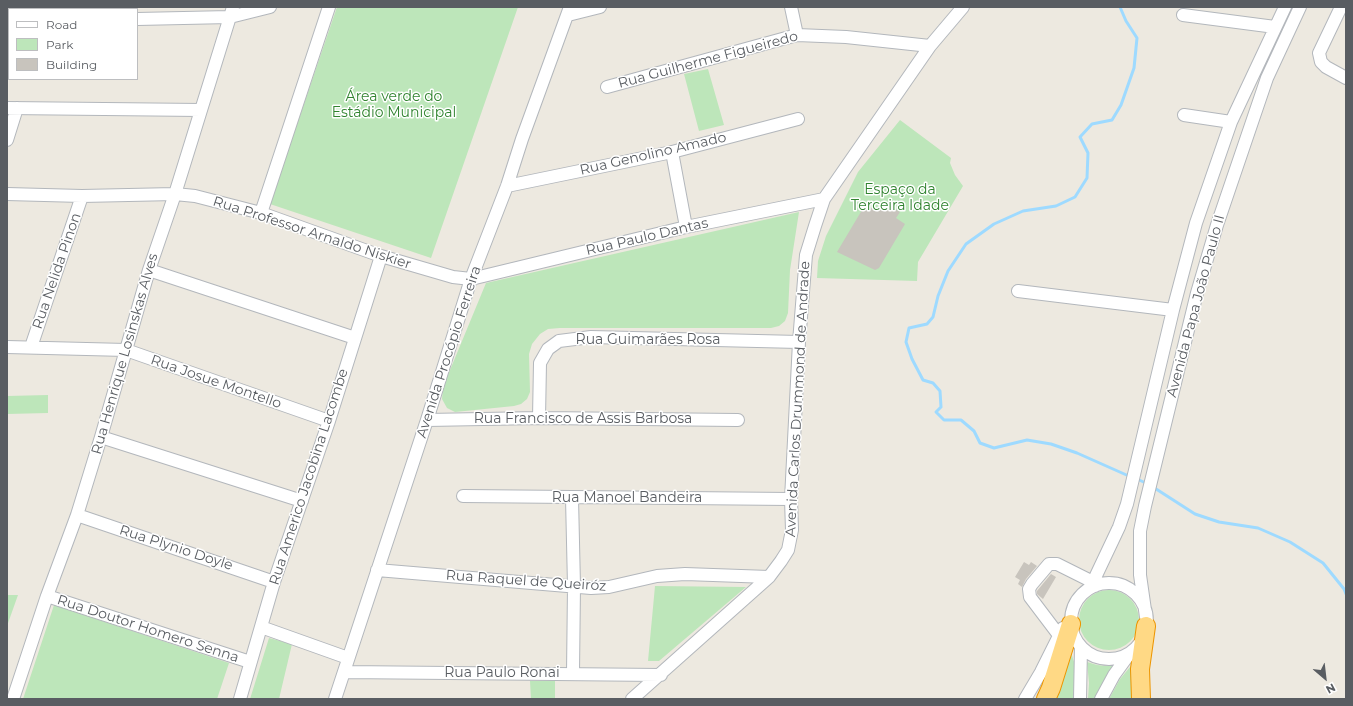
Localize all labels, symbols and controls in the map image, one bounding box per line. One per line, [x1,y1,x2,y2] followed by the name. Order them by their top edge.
[8,8,138,80] legend
[46,17,77,32] text: Road
[616,28,800,92] street label: Rua Guilherme Figueiredo
[46,37,73,52] text: Park
[46,57,97,72] text: Building
[332,89,456,122] park label: Área verde do Estádio Municipal
[578,129,728,179] street label: Rua Genolino Amado
[851,182,949,214] park label: Espaço da Terceira Idade
[211,193,413,273] street label: Rua Professor Arnaldo Niskier
[29,211,85,331] street label: Rua Nelida Pinon
[1164,213,1228,399] street label: Avenida Papa João Paulo II
[584,215,710,259] street label: Rua Paulo Dantas
[88,252,162,456] street label: Rua Henrique Losinskas Alves
[782,261,814,537] street label: Avenida Carlos Drummond de Andrade
[413,264,485,440] street label: Avenida Procópio Ferreira
[576,332,720,348] street label: Rua Guimarães Rosa
[148,352,284,412] street label: Rua Josue Montello
[266,367,352,587] street label: Rua Americo Jacobina Lacombe
[474,411,692,427] street label: Rua Francisco de Assis Barbosa
[552,490,702,506] street label: Rua Manoel Bandeira
[117,522,235,574] street label: Rua Plynio Doyle
[445,567,607,595] street label: Rua Raquel de Queiróz
[55,592,241,666] street label: Rua Doutor Homero Senna
[1305,658,1345,698] north arrow
[444,665,560,681] street label: Rua Paulo Ronai
[1323,680,1338,697] text: N

